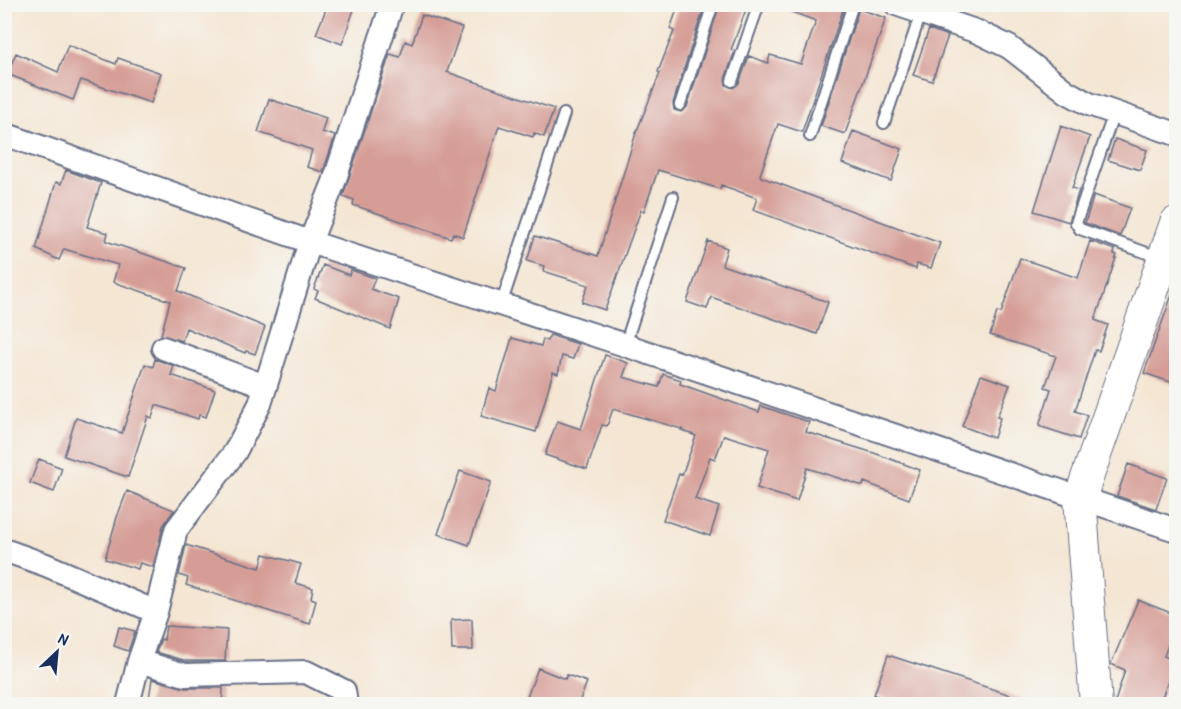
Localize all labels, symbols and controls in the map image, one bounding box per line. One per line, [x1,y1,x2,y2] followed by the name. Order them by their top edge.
[27,622,87,682] north arrow
[55,627,73,650] text: N

